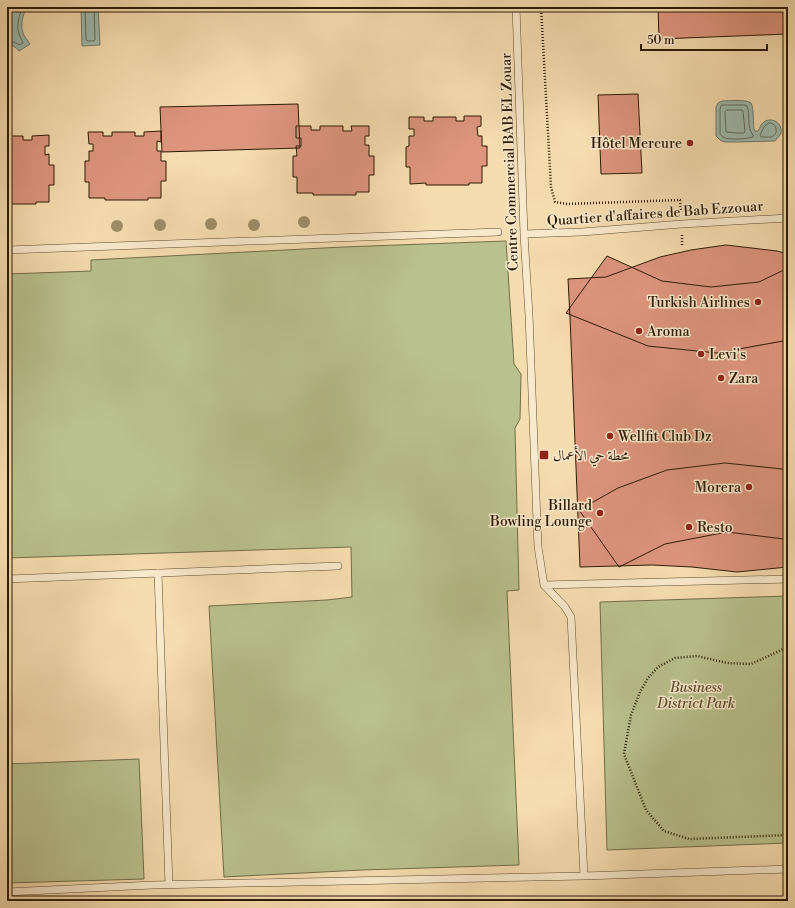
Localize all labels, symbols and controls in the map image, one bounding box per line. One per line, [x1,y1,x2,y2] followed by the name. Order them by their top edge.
[641,26,767,52] scale bar
[647,33,675,48] text: 50 m
[497,53,523,271] street label: Centre Commercial BAB EL Zouar
[591,135,682,153] place label: Hôtel Mercure
[685,138,695,148] marker: Hôtel Mercure
[546,197,764,231] street label: Quartier d'affaires de Bab Ezzouar
[648,294,750,312] place label: Turkish Airlines
[753,297,763,307] marker: Turkish Airlines
[646,323,691,341] place label: Aroma
[634,326,644,336] marker: Aroma
[709,346,746,364] place label: Levi's
[696,349,706,359] marker: Levi's
[729,370,759,388] place label: Zara
[716,373,726,383] marker: Zara
[617,428,712,446] place label: Wellfit Club Dz
[605,431,615,441] marker: Wellfit Club Dz
[553,445,630,467] place label: محطة حي الأعمال
[538,449,550,461] marker: محطة حي الأعمال
[695,479,742,497] place label: Morera
[744,482,754,492] marker: Morera
[489,497,592,531] place label: Billard Bowling Lounge
[595,508,605,518] marker: Billard Bowling Lounge
[697,519,733,537] place label: Resto
[684,522,694,532] marker: Resto
[656,679,735,713] park label: Business District Park

